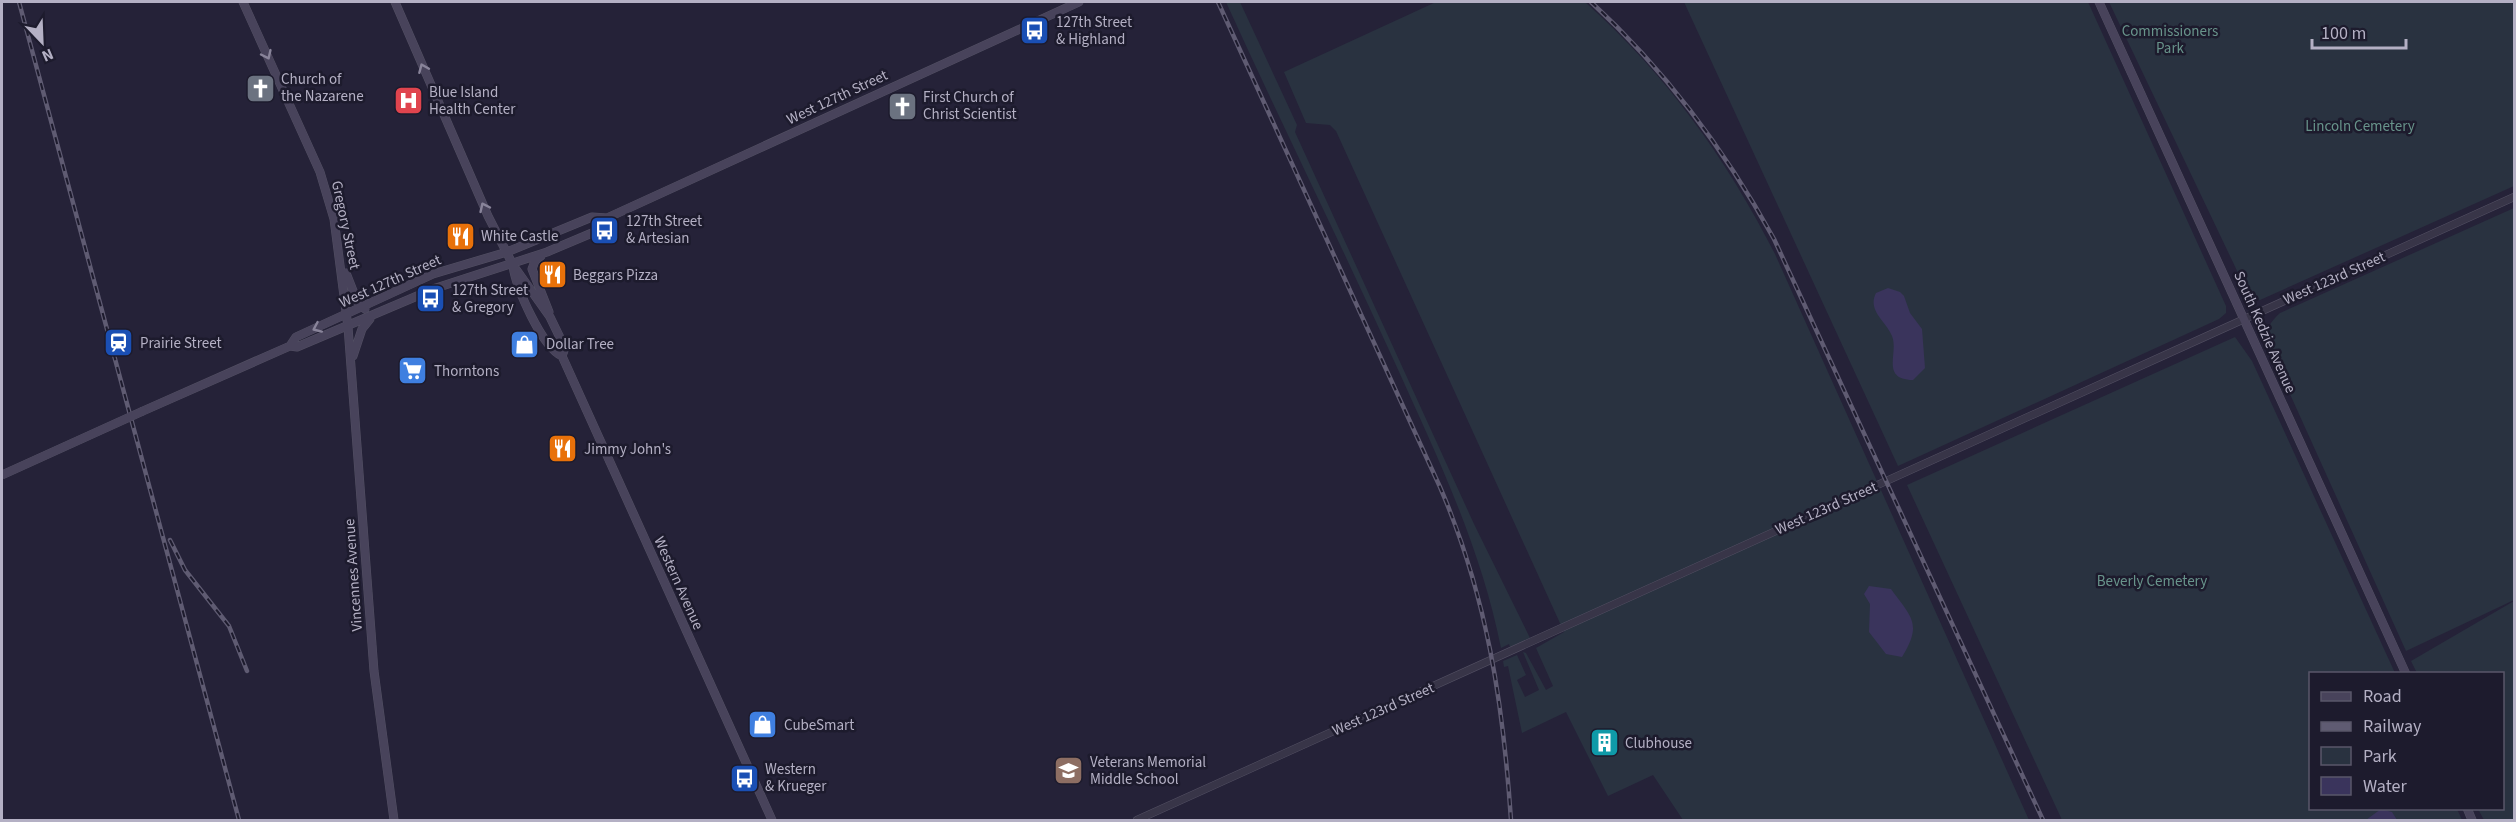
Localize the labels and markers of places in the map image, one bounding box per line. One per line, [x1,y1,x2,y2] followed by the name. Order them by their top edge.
[1056,12,1132,50] place label: 127th Street & Highland
[1019,15,1051,47] bus stop icon: 127th Street & Highland
[281,69,364,107] place label: Church of the Nazarene
[244,72,276,104] church icon: Church of the Nazarene
[429,82,516,120] place label: Blue Island Health Center
[392,85,424,117] hospital icon: Blue Island Health Center
[923,87,1017,125] place label: First Church of Christ Scientist
[886,90,918,122] church icon: First Church of Christ Scientist
[626,211,702,249] place label: 127th Street & Artesian
[589,214,621,246] bus stop icon: 127th Street & Artesian
[444,220,476,252] restaurant icon: White Castle
[481,226,558,247] place label: White Castle
[536,259,568,291] restaurant icon: Beggars Pizza
[573,265,658,286] place label: Beggars Pizza
[452,280,528,318] place label: 127th Street & Gregory
[415,283,447,315] bus stop icon: 127th Street & Gregory
[103,327,135,359] station icon: Prairie Street
[509,328,541,360] shop icon: Dollar Tree
[140,333,222,354] place label: Prairie Street
[546,334,614,355] place label: Dollar Tree
[397,355,429,387] supermarket icon: Thorntons
[434,361,499,382] place label: Thorntons
[547,433,579,465] restaurant icon: Jimmy John's
[584,439,671,460] place label: Jimmy John's
[747,709,779,741] shop icon: CubeSmart
[784,715,854,736] place label: CubeSmart
[1588,727,1620,759] building icon: Clubhouse
[1625,733,1692,754] place label: Clubhouse
[1090,752,1206,790] place label: Veterans Memorial Middle School
[1053,755,1085,787] school or university icon: Veterans Memorial Middle School
[765,759,827,797] place label: Western & Krueger
[728,762,760,794] bus stop icon: Western & Krueger

